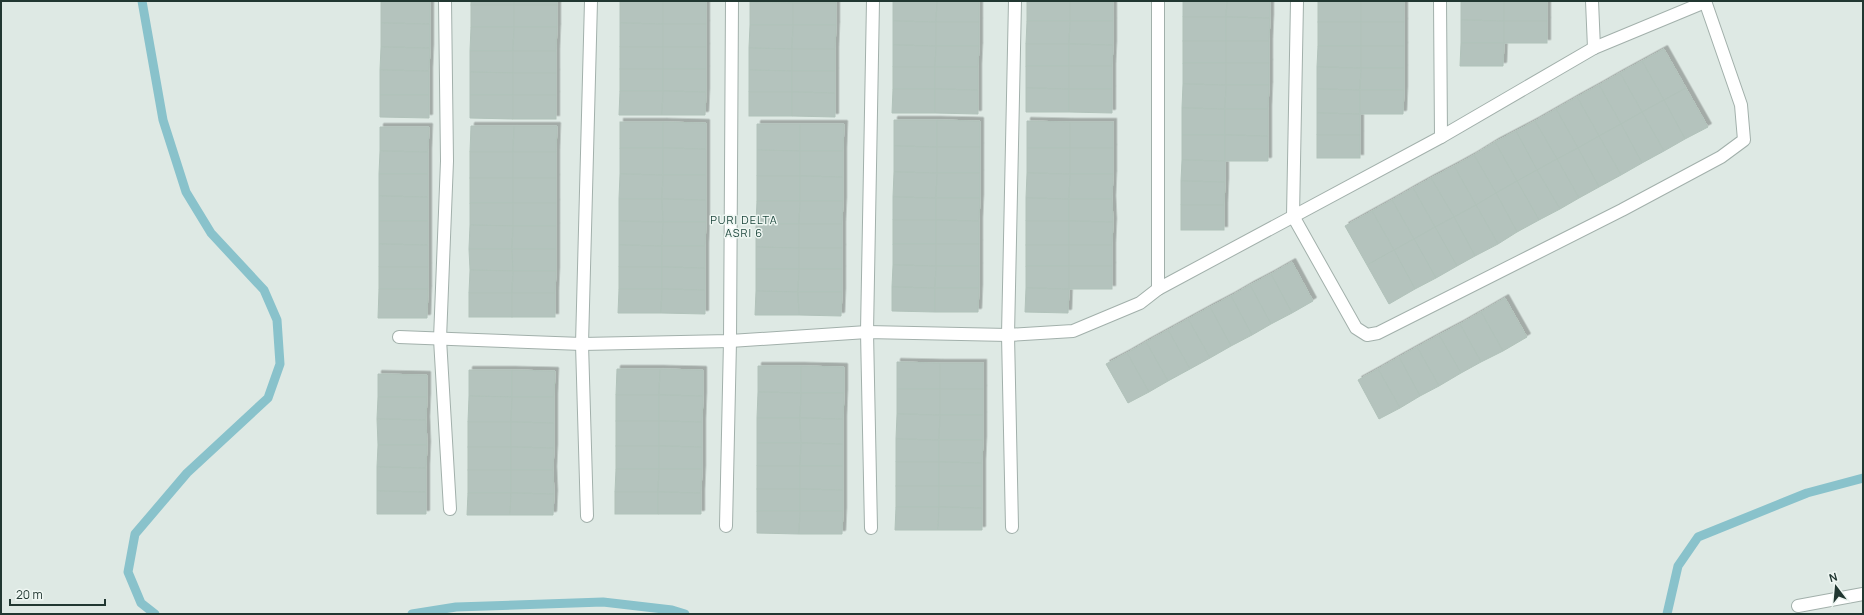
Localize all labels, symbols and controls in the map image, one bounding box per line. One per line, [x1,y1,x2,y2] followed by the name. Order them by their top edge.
[710,212,778,240] district label: PURI DELTA ASRI 6
[1816,567,1856,607] north arrow
[1827,569,1839,585] text: N
[10,581,105,607] scale bar
[16,586,43,603] text: 20 m

